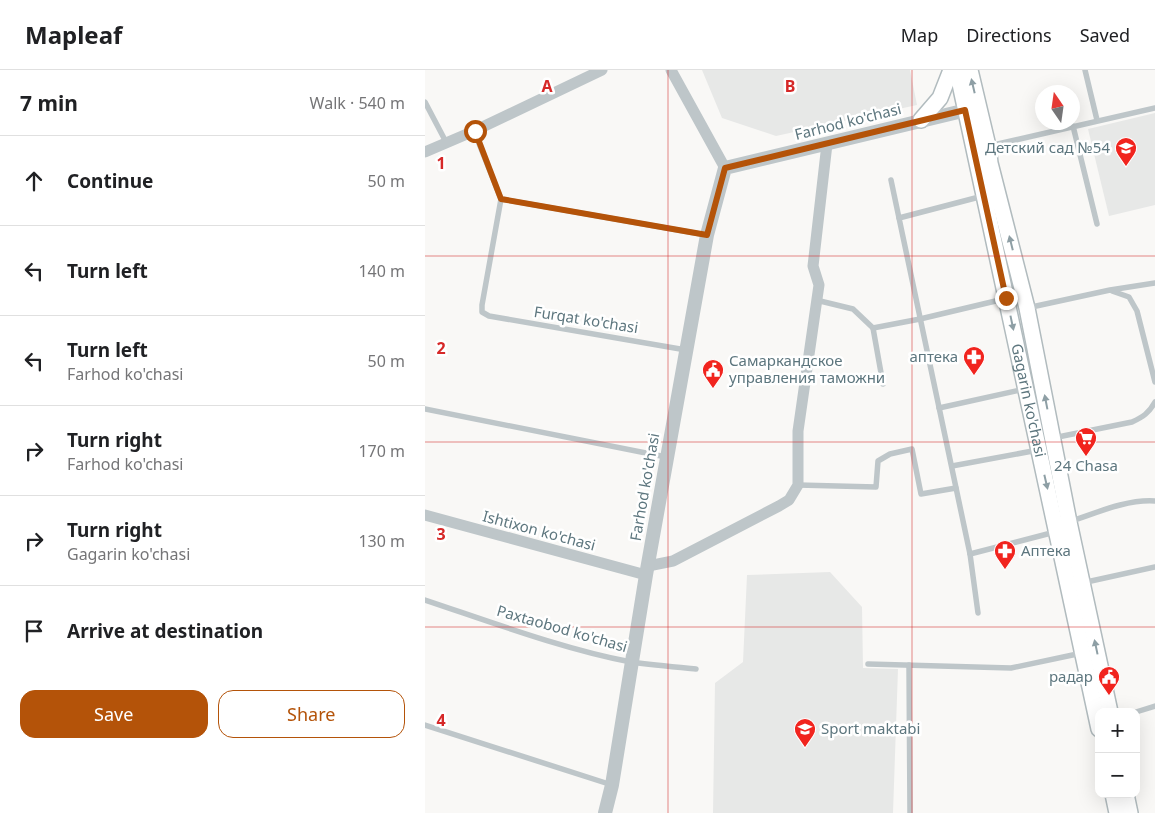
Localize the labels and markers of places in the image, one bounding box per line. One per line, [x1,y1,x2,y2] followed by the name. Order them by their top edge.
[1114,136,1138,167] school or university icon: Детский сад №54
[985,137,1110,157] place label: Детский сад №54
[962,345,986,376] pharmacy icon: аптека
[909,346,958,366] place label: аптека
[729,350,885,387] place label: Самаркандское управления таможни
[701,358,725,389] public building icon: Самаркандское управления таможни
[1074,426,1098,457] supermarket icon: 24 Chasa
[1054,455,1118,475] place label: 24 Chasa
[993,539,1017,570] pharmacy icon: Аптека
[1021,540,1071,560] place label: Аптека
[1097,665,1121,696] public building icon: радар
[1049,666,1093,686] place label: радар
[793,717,817,748] school or university icon: Sport maktabi
[821,718,920,738] place label: Sport maktabi

